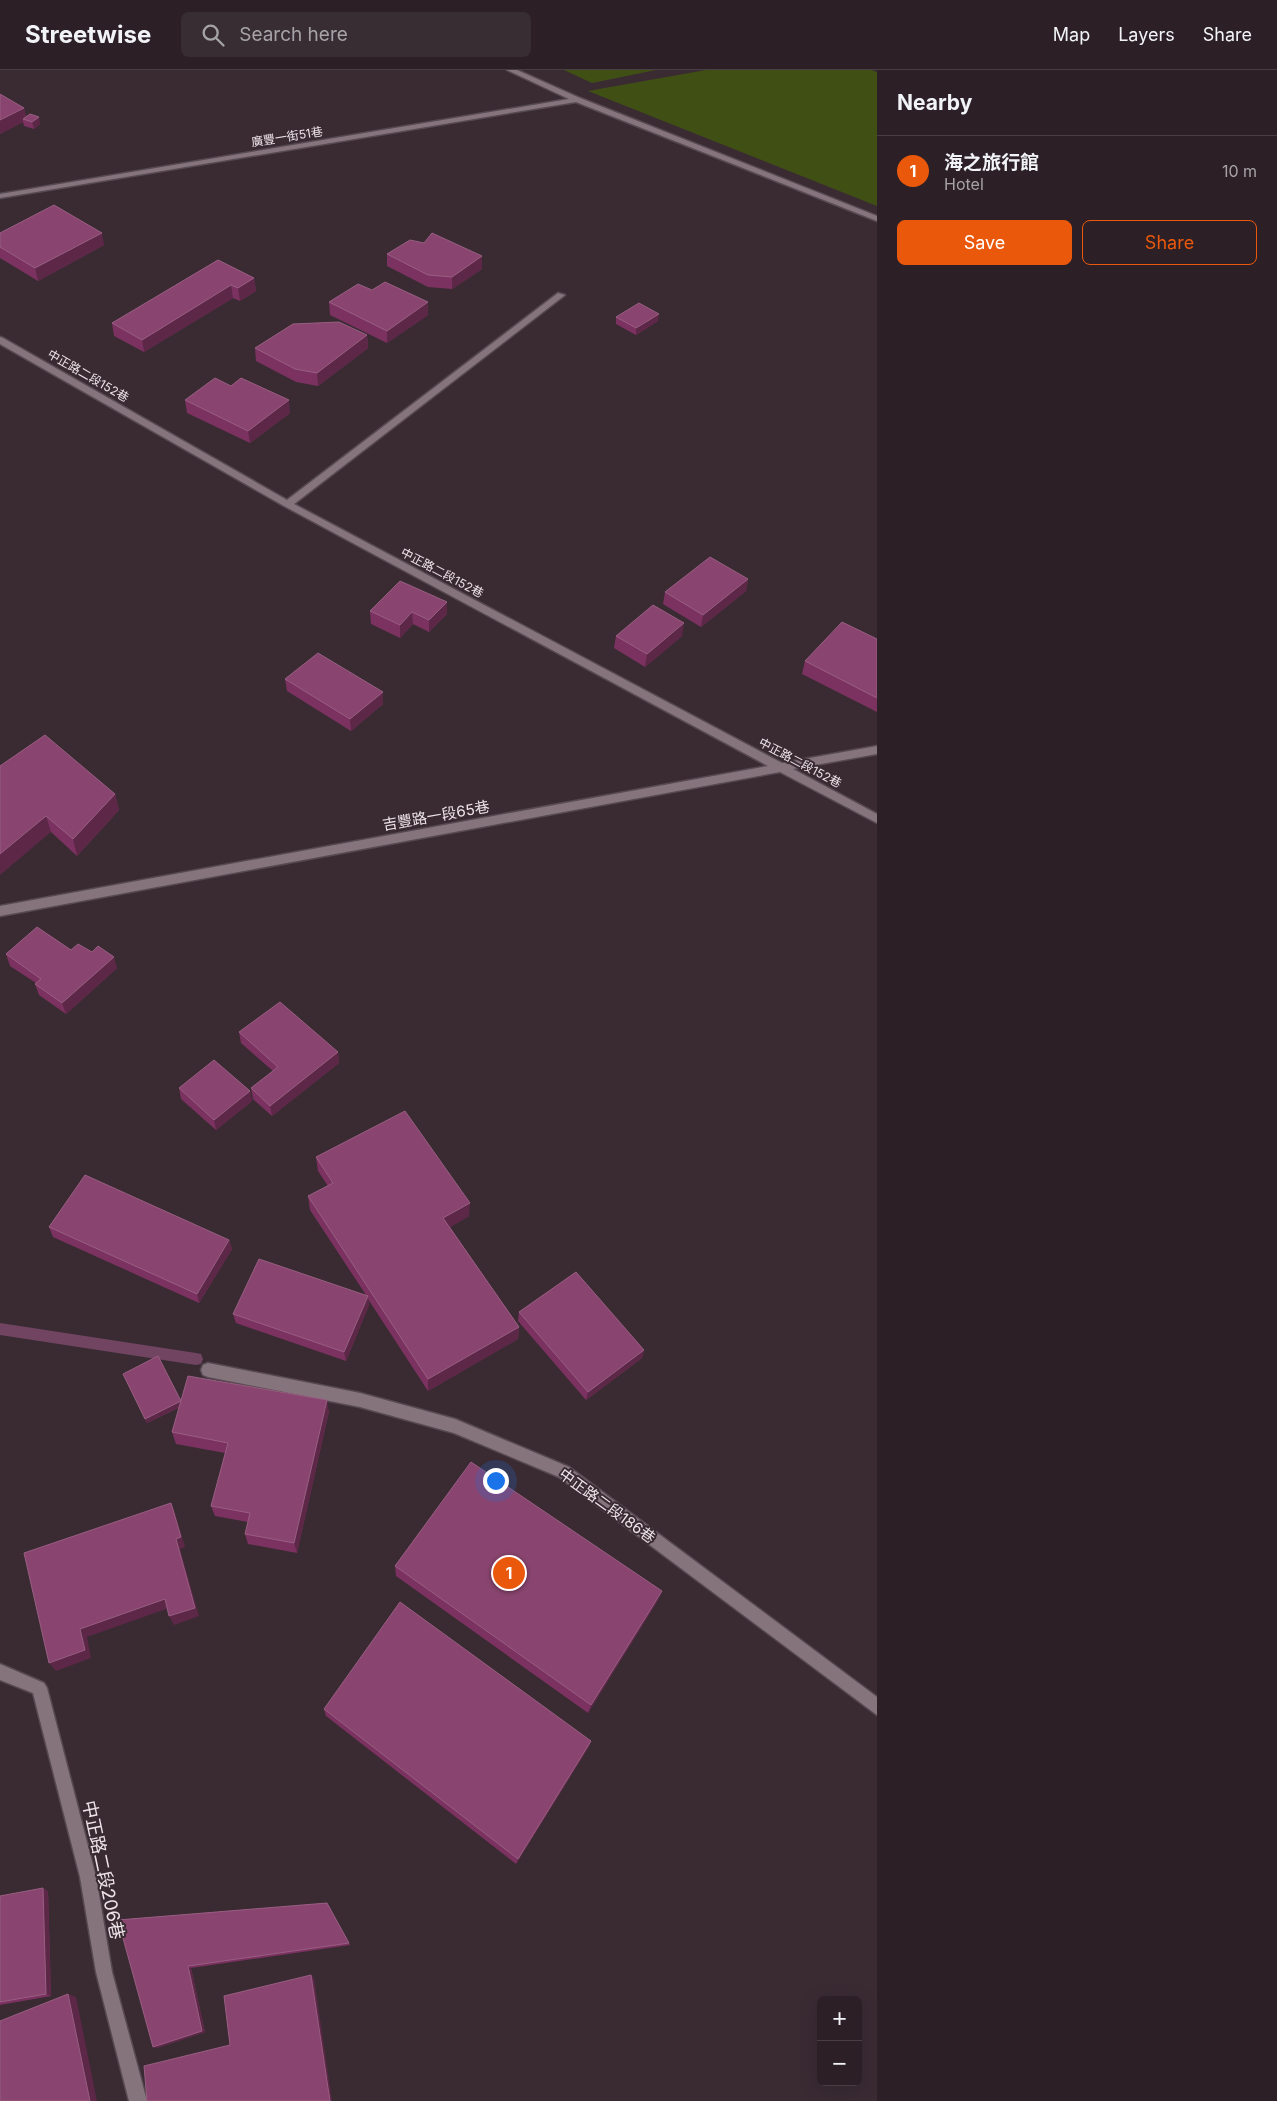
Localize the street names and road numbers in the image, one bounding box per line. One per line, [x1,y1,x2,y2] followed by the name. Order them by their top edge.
[250,123,324,150] street label: 廣豐一街51巷
[45,346,132,405] street label: 中正路二段152巷
[398,544,486,601] street label: 中正路二段152巷
[756,734,844,791] street label: 中正路二段152巷
[381,797,491,834] street label: 吉豐路一段65巷
[555,1464,659,1547] street label: 中正路二段186巷
[79,1799,128,1941] street label: 中正路二段206巷

